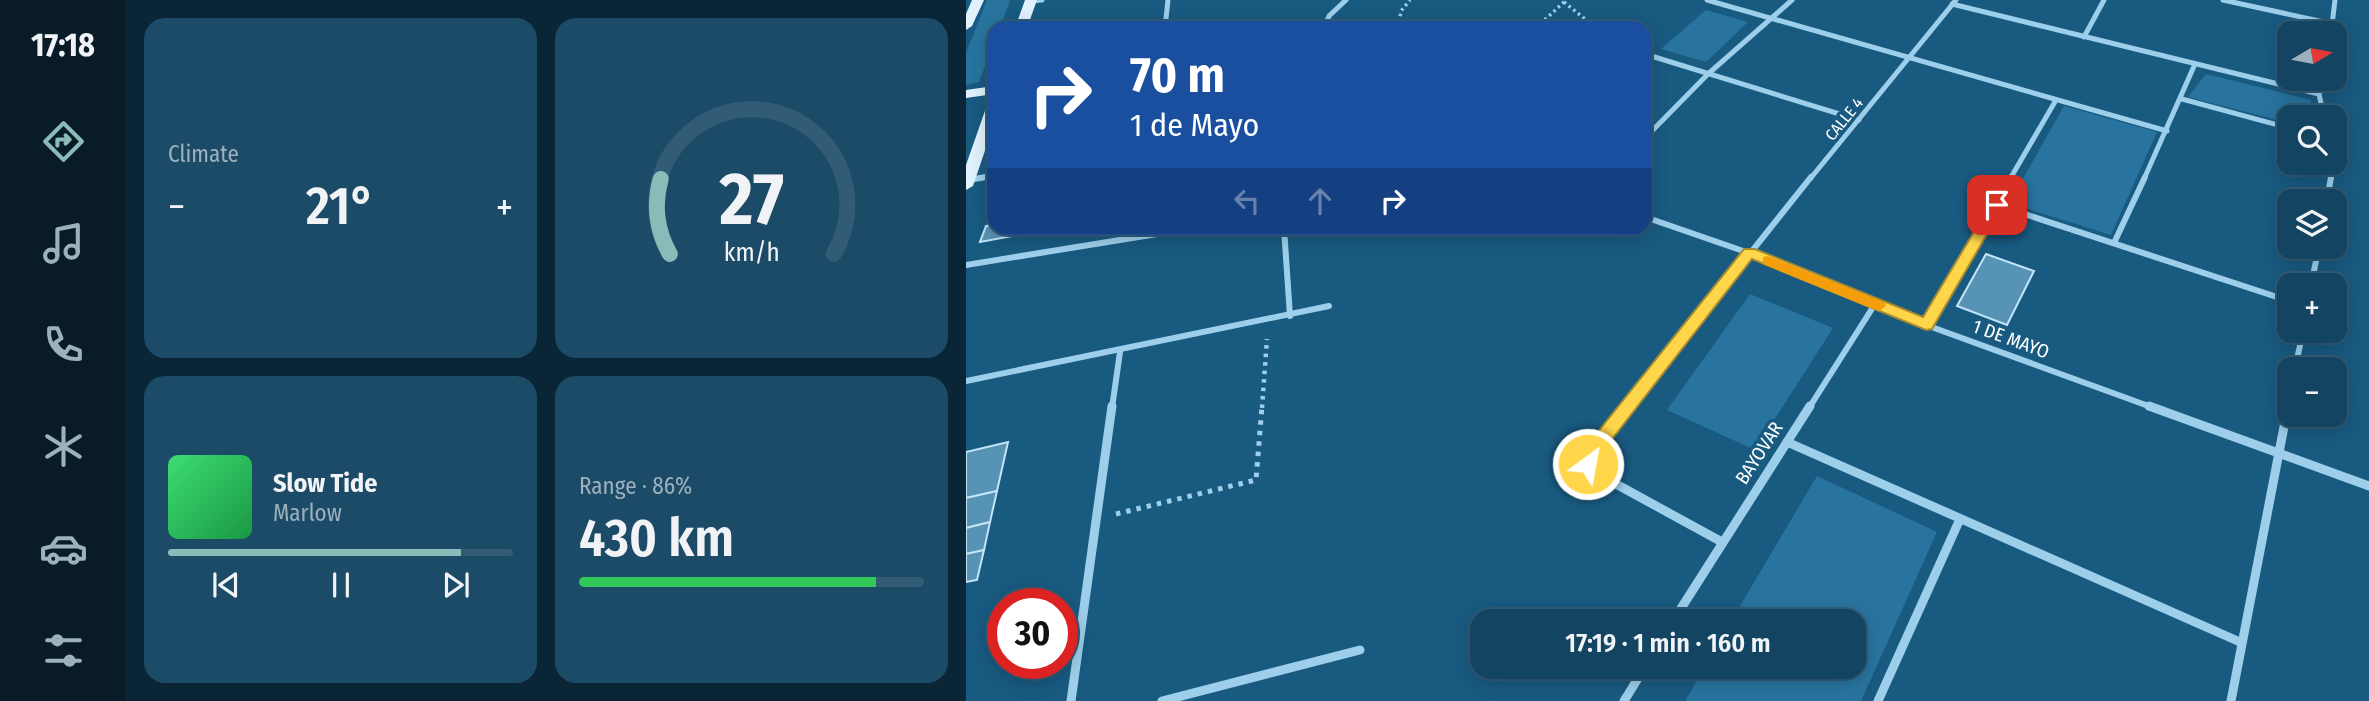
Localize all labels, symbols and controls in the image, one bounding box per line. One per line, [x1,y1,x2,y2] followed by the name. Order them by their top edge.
[2277,21,2347,91] north arrow
[2277,21,2347,427] map controls
[31,26,95,64] text: 17:18
[1130,46,1225,105] text: 70 m
[1015,49,1106,140] icon: right
[1821,94,1867,144] street label: CALLE 4
[2277,105,2347,175] button: search
[1130,106,1259,144] text: 1 de Mayo
[39,117,88,166] icon: directions
[168,140,239,168] text: Climate
[718,156,784,243] text: 27
[306,175,375,238] text: 21°
[1967,175,2027,235] pin
[1228,182,1266,220] icon: left
[1301,182,1339,220] icon: ahead
[1374,182,1412,220] icon: right
[168,184,185,230] text: −
[496,184,513,230] text: +
[1978,186,2016,224] icon: arrive
[2277,189,2347,259] button: layers
[39,219,88,268] icon: music
[724,238,779,268] text: km/h
[2277,273,2347,343] button: +
[1970,315,2052,363] street label: 1 DE MAYO
[39,320,88,369] icon: phone
[2277,357,2347,427] button: −
[1730,417,1788,489] street label: BAYOVAR
[39,422,88,471] icon: climate
[1551,427,1625,501] position arrow
[273,468,377,499] text: Slow Tide
[579,472,692,500] text: Range · 86%
[273,499,342,527] text: Marlow
[579,507,734,570] text: 430 km
[39,524,88,573] icon: car
[207,566,245,604] icon: previous
[322,566,360,604] icon: pause
[437,566,475,604] icon: next
[987,588,1078,679] speed limit sign: 30
[39,626,88,675] icon: filters
[1565,628,1771,659] text: 17:19 · 1 min · 160 m

